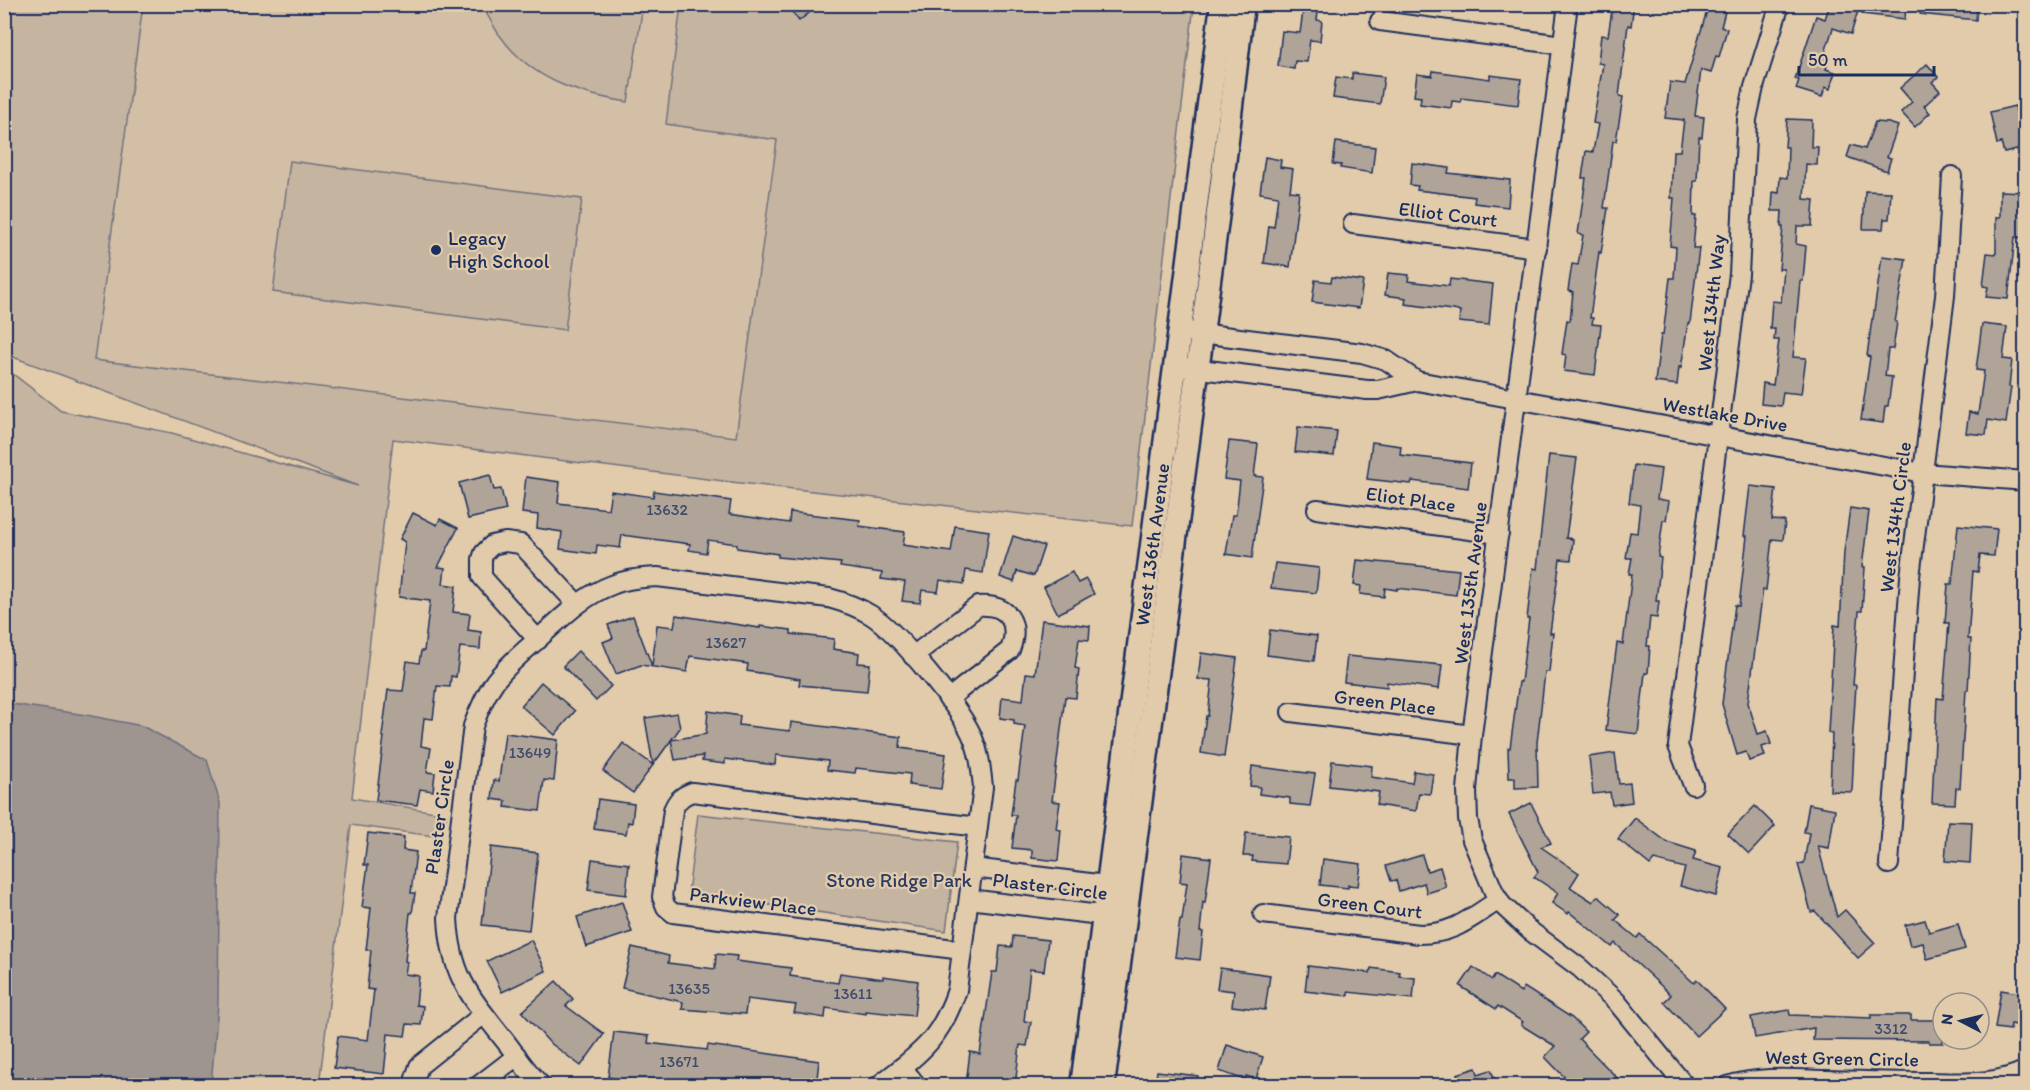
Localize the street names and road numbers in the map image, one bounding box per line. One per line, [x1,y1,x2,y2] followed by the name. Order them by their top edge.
[1397,196,1499,232] street label: Elliot Court
[1692,233,1730,373] street label: West 134th Way
[1660,391,1790,437] street label: Westlake Drive
[1874,440,1916,594] street label: West 134th Circle
[1130,462,1174,627] street label: West 136th Avenue
[1365,481,1457,517] street label: Eliot Place
[1448,500,1492,666] street label: West 135th Avenue
[1333,684,1437,720] street label: Green Place
[419,758,459,876] street label: Plaster Circle
[991,867,1109,905] street label: Plaster Circle
[688,881,818,921] street label: Parkview Place
[1316,887,1424,923] street label: Green Court
[1765,1045,1919,1071] street label: West Green Circle

